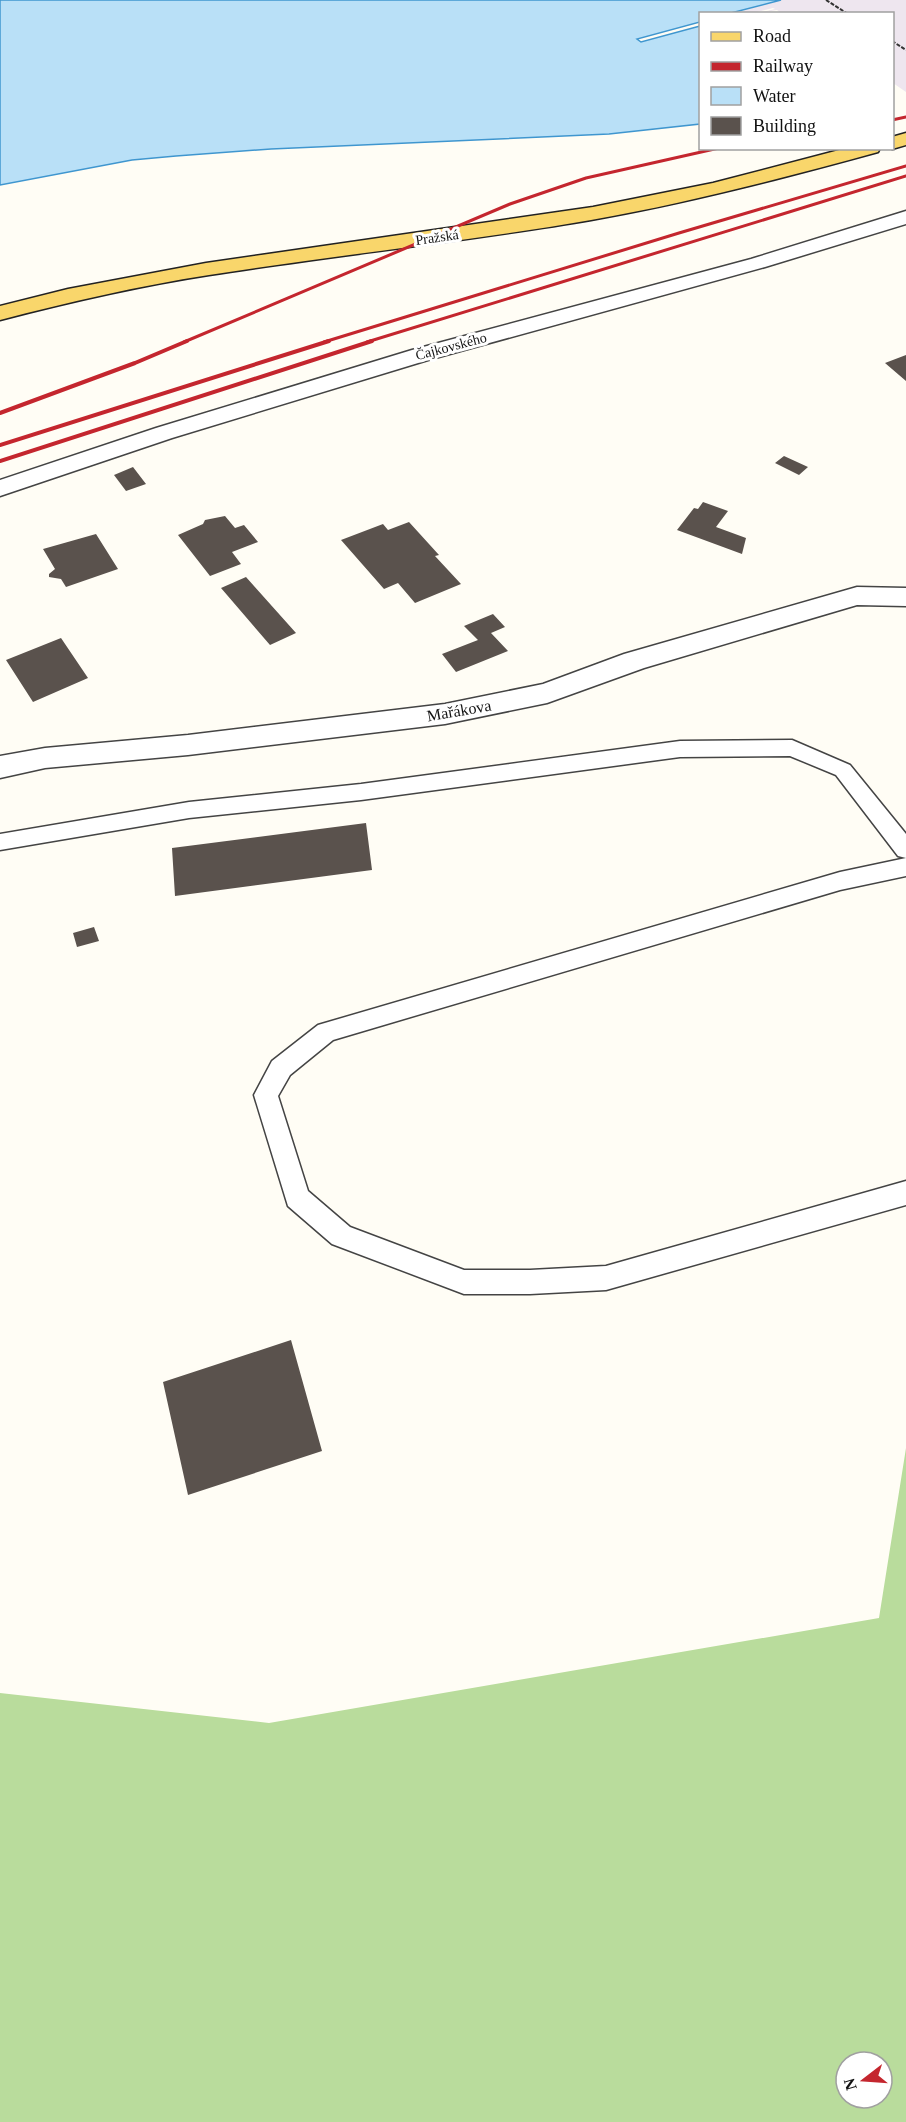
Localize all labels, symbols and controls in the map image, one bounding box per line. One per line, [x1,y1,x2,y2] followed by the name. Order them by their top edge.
[699,12,894,150] legend
[753,26,791,46] text: Road
[753,56,813,76] text: Railway
[753,86,796,106] text: Water
[753,116,816,136] text: Building
[414,227,460,248] street label: Pražská
[414,329,488,363] street label: Čajkovského
[426,696,492,724] street label: Mařákova
[834,2050,894,2110] north arrow
[840,2076,860,2092] text: N

